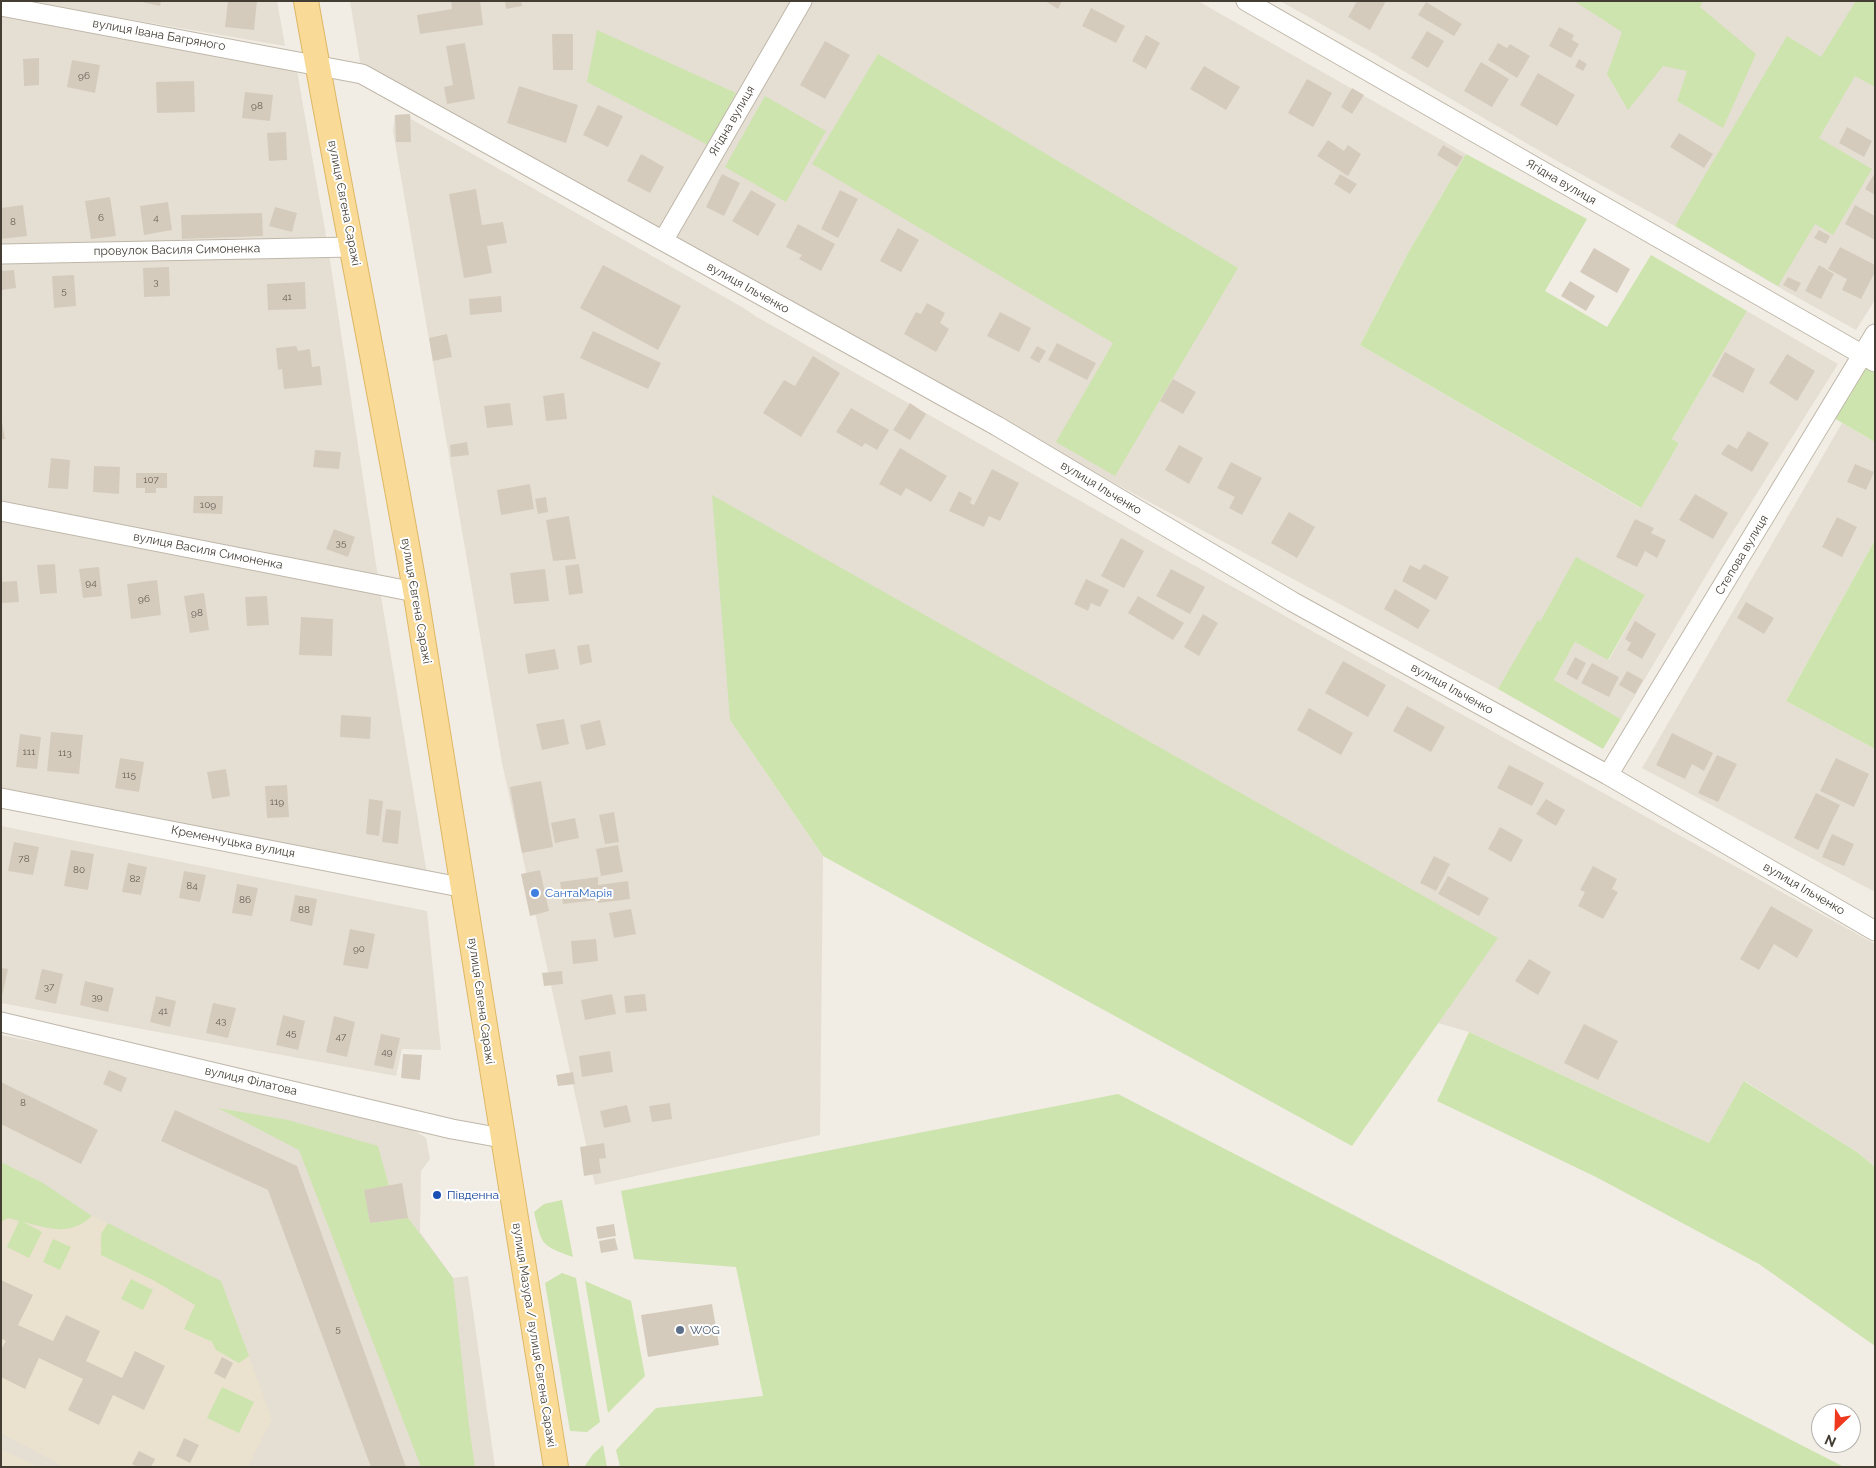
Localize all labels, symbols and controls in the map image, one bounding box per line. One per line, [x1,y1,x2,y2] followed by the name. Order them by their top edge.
[91,16,227,54] street label: вулиця Івана Багряного
[78,70,90,82] house number: 96
[706,83,758,159] street label: Ягідна вулиця
[251,100,263,112] house number: 98
[325,139,363,267] street label: вулиця Євгена Саражі
[1523,156,1599,208] street label: Ягідна вулиця
[98,212,104,224] house number: 6
[153,212,159,224] house number: 4
[10,216,16,228] house number: 8
[94,241,260,259] street label: провулок Василя Симоненка
[704,259,792,317] street label: вулиця Ільченко
[153,276,159,288] house number: 3
[61,285,67,297] house number: 5
[282,291,292,303] house number: 41
[1058,458,1144,518] street label: вулиця Ільченко
[143,474,159,486] house number: 107
[200,499,216,511] house number: 109
[1712,512,1772,598] street label: Степова вулиця
[132,529,284,573] street label: вулиця Василя Симоненка
[336,537,346,549] house number: 35
[398,537,434,665] street label: вулиця Євгена Саражі
[85,577,97,589] house number: 94
[138,593,150,605] house number: 96
[191,607,203,619] house number: 98
[1408,660,1496,718] street label: вулиця Ільченко
[23,746,35,758] house number: 111
[58,747,72,759] house number: 113
[122,769,136,781] house number: 115
[270,796,284,808] house number: 119
[170,823,296,861] street label: Кременчуцька вулиця
[18,853,30,865] house number: 78
[1761,860,1847,918] street label: вулиця Ільченко
[73,864,85,876] house number: 80
[129,873,141,885] house number: 82
[186,880,198,892] house number: 84
[545,886,612,900] place label: СантаМарія
[529,887,541,899] marker: СантаМарія
[239,894,251,906] house number: 86
[298,904,310,916] house number: 88
[465,937,497,1065] street label: вулиця Євгена Саражі
[353,943,365,955] house number: 90
[44,981,54,993] house number: 37
[91,991,103,1003] house number: 39
[158,1005,168,1017] house number: 41
[216,1015,226,1027] house number: 43
[286,1027,296,1039] house number: 45
[336,1031,346,1043] house number: 47
[381,1046,393,1058] house number: 49
[203,1063,299,1099] street label: вулиця Філатова
[20,1097,26,1109] house number: 8
[447,1188,499,1202] place label: Південна
[431,1189,443,1201] marker: Південна
[509,1222,559,1448] street label: вулиця Мазура / вулиця Євгена Саражі
[335,1323,341,1335] house number: 5
[690,1323,720,1337] place label: WOG
[674,1324,686,1336] marker: WOG
[1811,1403,1861,1453] north arrow
[1822,1431,1838,1450] text: N

